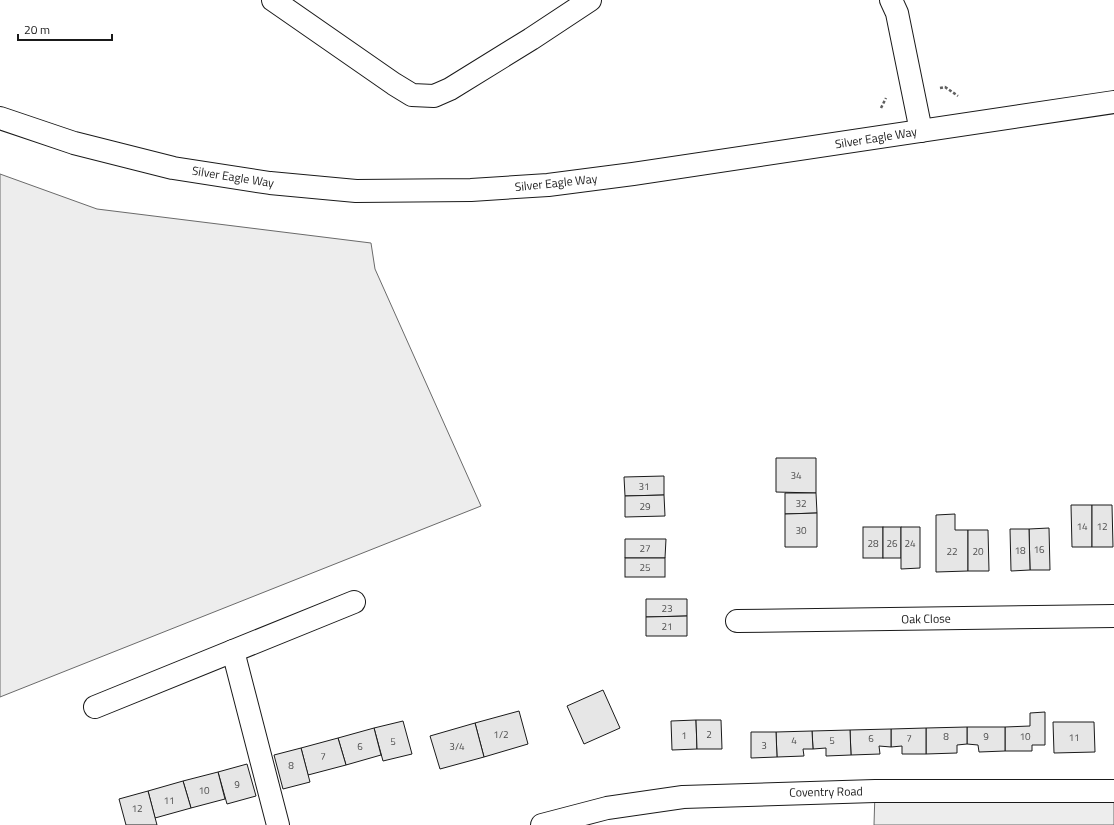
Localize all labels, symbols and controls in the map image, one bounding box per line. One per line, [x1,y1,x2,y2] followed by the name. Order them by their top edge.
[18,16,112,42] scale bar
[24,20,50,39] text: 20 m
[833,122,919,153] street label: Silver Eagle Way
[191,161,276,192] street label: Silver Eagle Way
[514,169,598,196] street label: Silver Eagle Way
[790,468,802,483] house number: 34
[638,479,650,494] house number: 31
[795,496,807,511] house number: 32
[639,499,651,514] house number: 29
[1076,519,1088,534] house number: 14
[1096,519,1108,534] house number: 12
[795,523,807,538] house number: 30
[867,536,879,551] house number: 28
[886,536,898,551] house number: 26
[904,536,916,551] house number: 24
[639,541,651,556] house number: 27
[1033,542,1045,557] house number: 16
[1014,543,1026,558] house number: 18
[946,544,958,559] house number: 22
[972,544,984,559] house number: 20
[639,560,651,575] house number: 25
[661,601,673,616] house number: 23
[901,609,951,628] street label: Oak Close
[661,619,673,634] house number: 21
[493,727,509,742] house number: 1/2
[706,727,712,742] house number: 2
[681,728,687,743] house number: 1
[943,729,949,744] house number: 8
[983,729,989,744] house number: 9
[1019,729,1031,744] house number: 10
[1068,730,1080,745] house number: 11
[868,731,874,746] house number: 6
[906,731,912,746] house number: 7
[791,733,797,748] house number: 4
[829,733,835,748] house number: 5
[390,734,396,749] house number: 5
[761,738,767,753] house number: 3
[357,739,363,754] house number: 6
[449,739,465,754] house number: 3/4
[320,749,326,764] house number: 7
[288,758,294,773] house number: 8
[234,777,240,792] house number: 9
[789,781,863,802] street label: Coventry Road
[198,783,210,798] house number: 10
[163,793,175,808] house number: 11
[131,801,143,816] house number: 12

